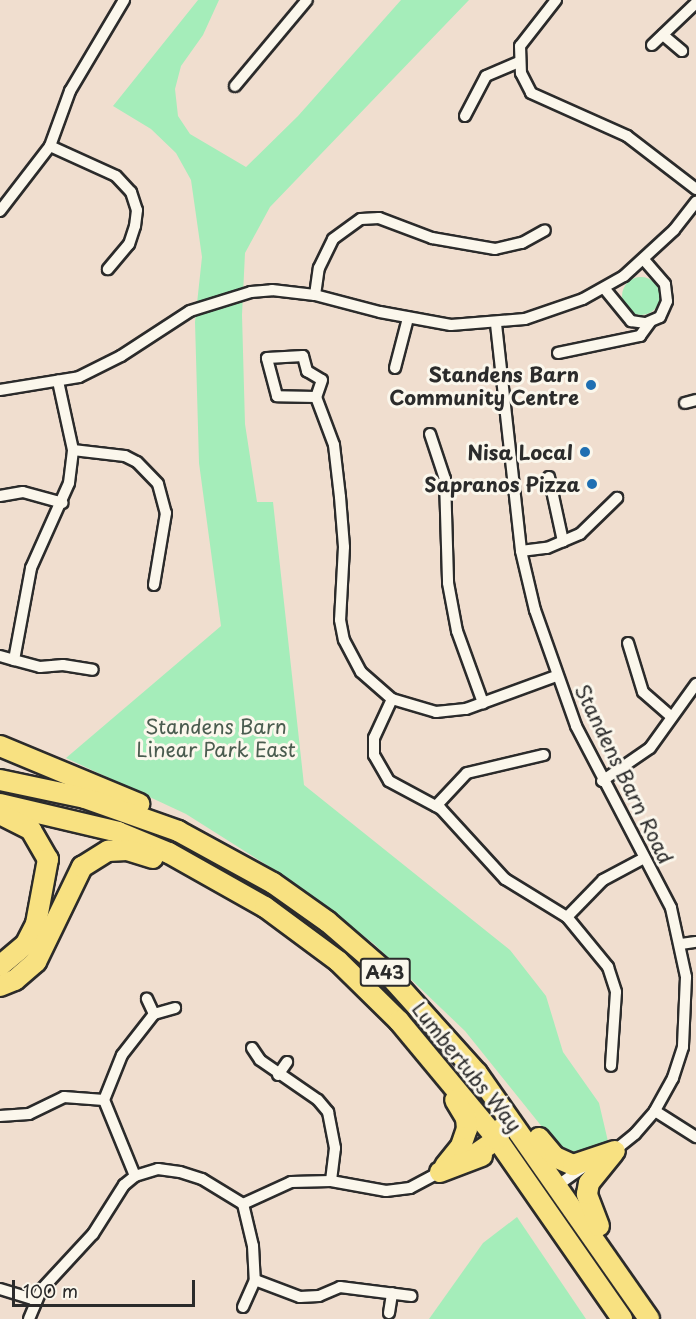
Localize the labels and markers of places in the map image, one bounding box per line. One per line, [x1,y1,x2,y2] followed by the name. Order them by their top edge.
[388,362,579,409] place label: Standens Barn Community Centre
[584,378,598,392] marker: Standens Barn Community Centre
[468,440,573,464] place label: Nisa Local
[578,445,592,459] marker: Nisa Local
[425,472,580,496] place label: Sapranos Pizza
[585,477,599,491] marker: Sapranos Pizza

